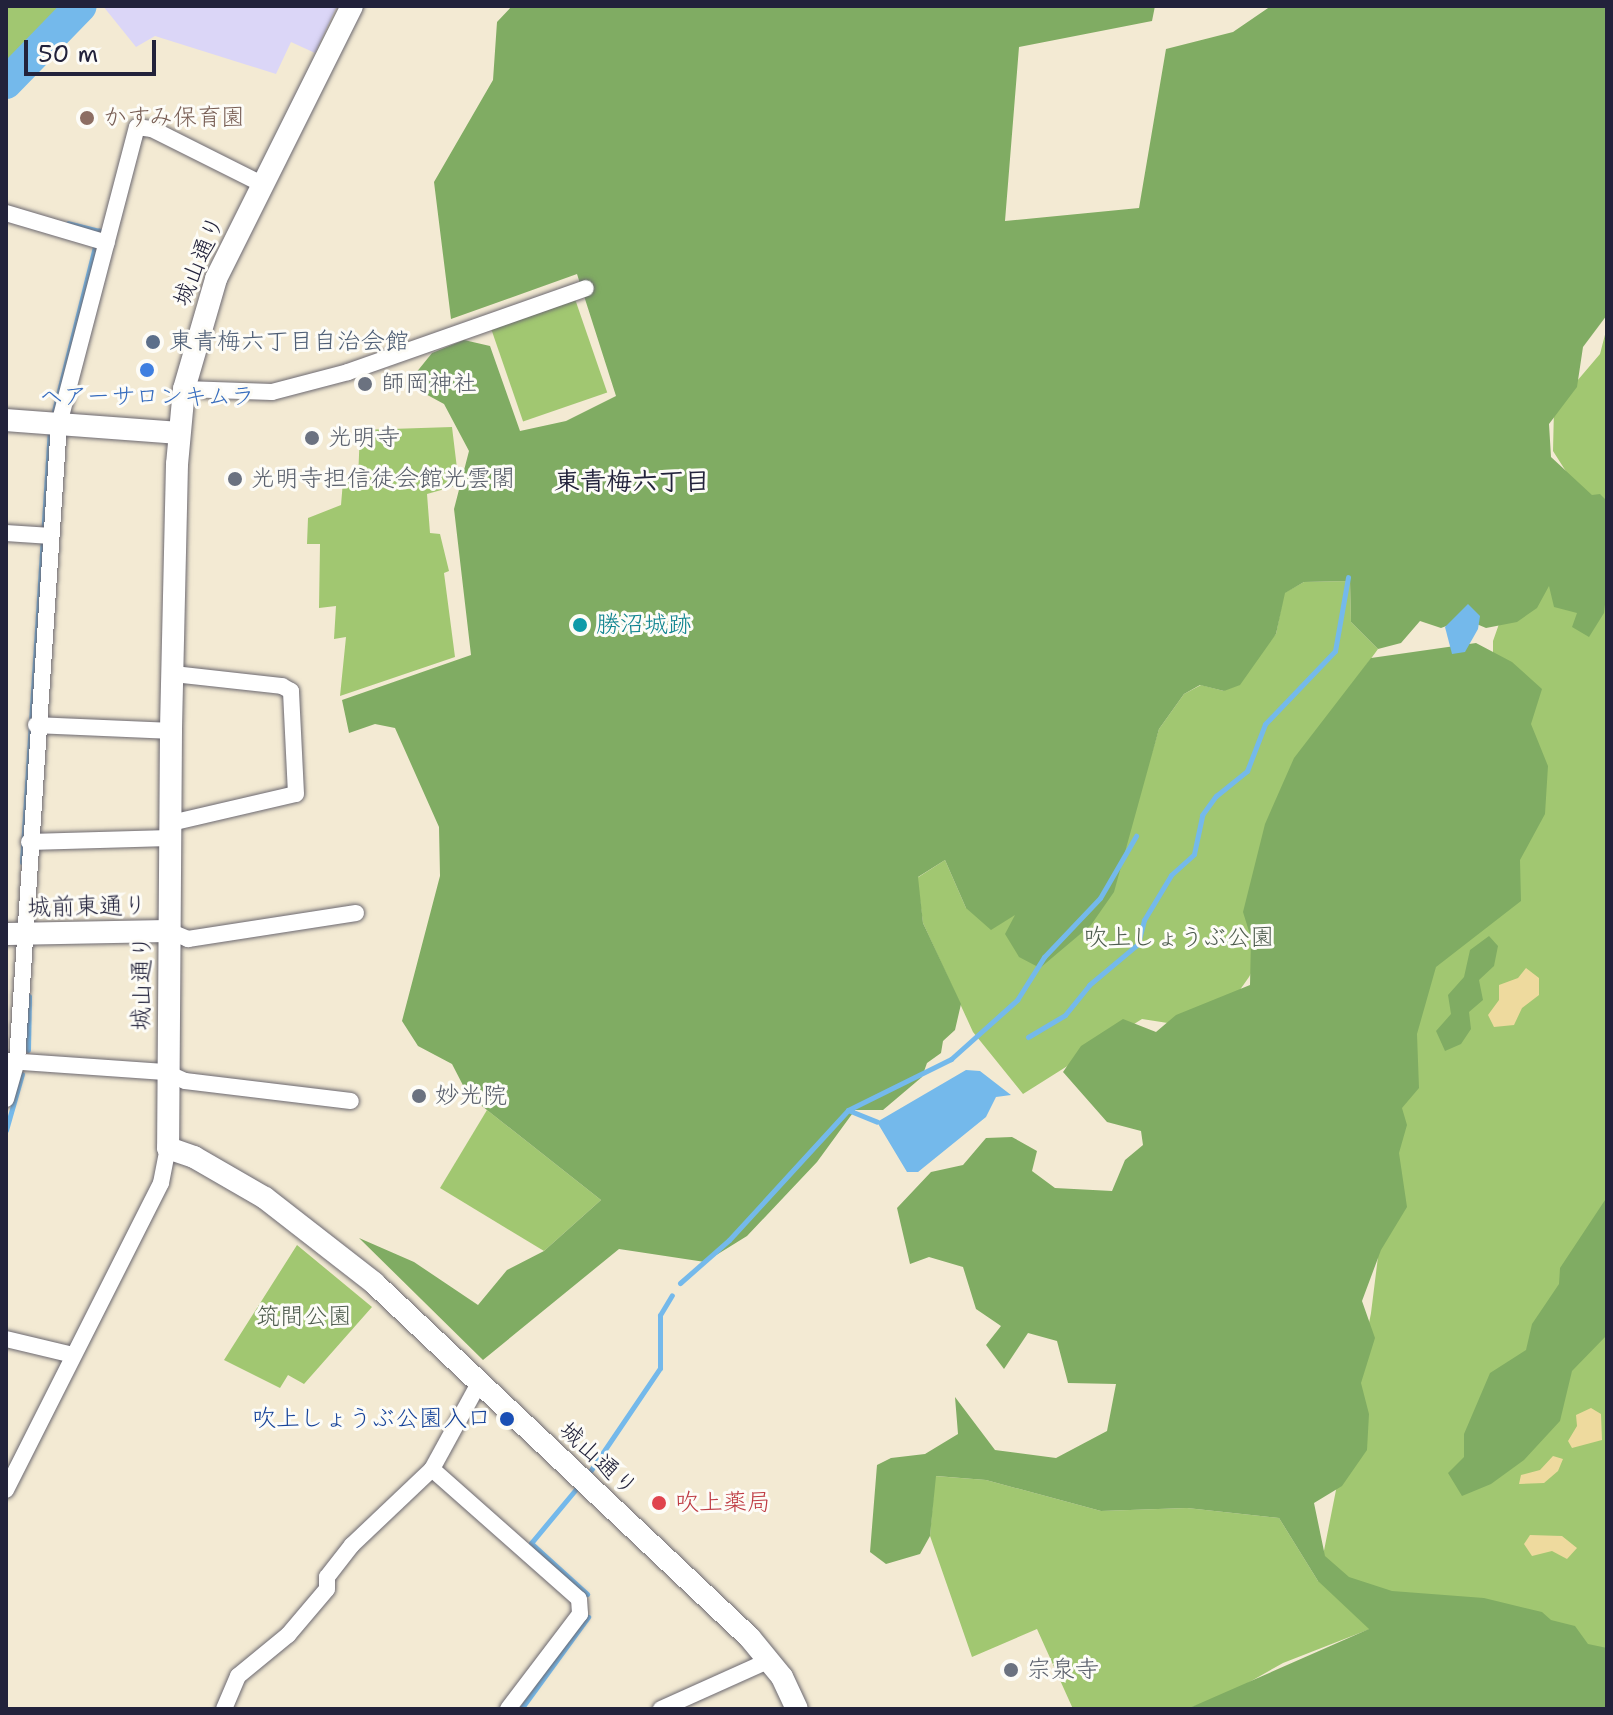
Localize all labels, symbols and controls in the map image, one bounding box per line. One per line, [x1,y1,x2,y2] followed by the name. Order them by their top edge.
[28,24,160,74] scale bar
[38,38,98,70] text: 50 m
[103,104,247,132] place label: かすみ保育園
[78,109,96,127] marker: かすみ保育園
[167,211,231,311] street label: 城山通り
[169,328,409,356] place label: 東青梅六丁目自治会館
[144,333,162,351] marker: 東青梅六丁目自治会館
[138,361,156,379] marker: ヘアーサロンキムラ
[381,370,477,398] place label: 師岡神社
[356,375,374,393] marker: 師岡神社
[39,383,255,411] place label: ヘアーサロンキムラ
[328,424,400,452] place label: 光明寺
[303,429,321,447] marker: 光明寺
[251,465,515,493] place label: 光明寺担信徒会館光雲閣
[554,465,710,497] district label: 東青梅六丁目
[226,470,244,488] marker: 光明寺担信徒会館光雲閣
[596,611,692,639] place label: 勝沼城跡
[571,616,589,634] marker: 勝沼城跡
[27,892,147,922] street label: 城前東通り
[1083,924,1275,952] park label: 吹上しょうぶ公園
[127,935,157,1031] street label: 城山通り
[435,1082,507,1110] place label: 妙光院
[410,1087,428,1105] marker: 妙光院
[256,1303,352,1331] park label: 筑間公園
[251,1405,491,1433] place label: 吹上しょうぶ公園入口
[498,1410,516,1428] marker: 吹上しょうぶ公園入口
[553,1416,643,1502] street label: 城山通り
[675,1489,771,1517] place label: 吹上薬局
[650,1494,668,1512] marker: 吹上薬局
[1027,1656,1099,1684] place label: 宗泉寺
[1002,1661,1020,1679] marker: 宗泉寺

